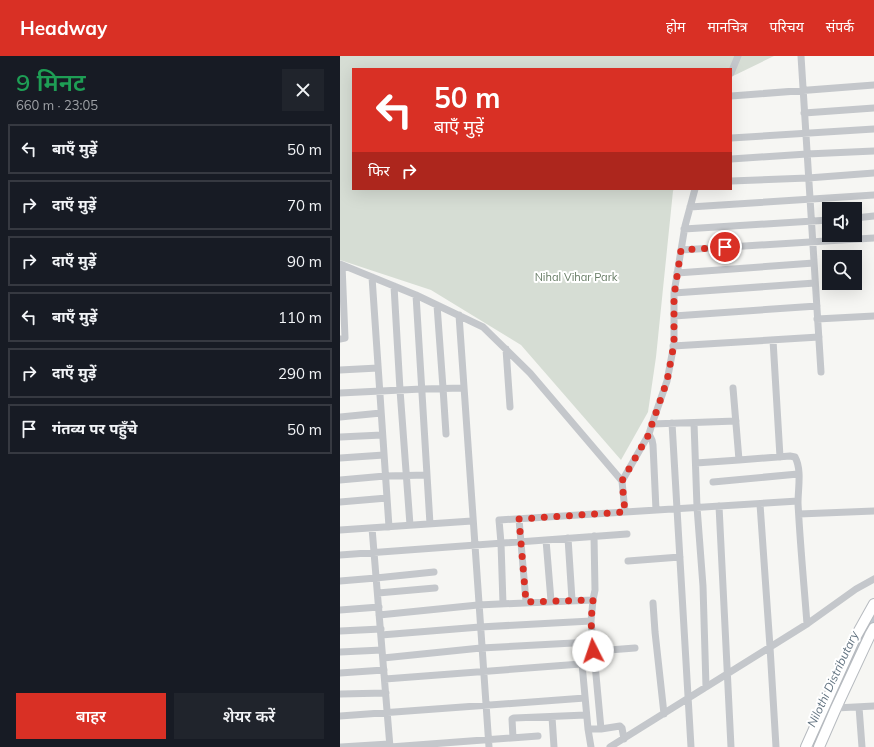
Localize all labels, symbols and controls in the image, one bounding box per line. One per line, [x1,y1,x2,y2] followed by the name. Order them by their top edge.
[20,16,107,40] text: Headway
[666,18,685,36] text: होम
[707,18,748,36] text: मानचित्र
[770,18,804,36] text: परिचय
[826,18,854,36] text: संपर्क
[16,67,86,97] text: 9 मिनट
[282,69,324,111] button: close
[434,80,500,115] text: 50 m
[368,84,420,136] icon: left
[16,97,98,113] text: 660 m · 23:05
[434,115,484,138] text: बाएँ मुड़ें
[18,138,40,160] icon: left
[52,139,97,158] text: बाएँ मुड़ें
[287,140,322,159] text: 50 m
[398,160,420,182] icon: right
[368,161,390,180] text: फिर
[18,194,40,216] icon: right
[52,195,96,214] text: दाएँ मुड़ें
[287,196,322,215] text: 70 m
[822,202,862,290] map controls
[822,202,862,242] button: sound
[708,230,742,264] pin
[714,236,736,258] icon: arrive
[18,250,40,272] icon: right
[822,250,862,290] button: search
[52,251,96,270] text: दाएँ मुड़ें
[287,252,322,271] text: 90 m
[535,270,618,284] park label: Nihal Vihar Park
[18,306,40,328] icon: left
[52,307,97,326] text: बाएँ मुड़ें
[278,308,322,327] text: 110 m
[18,362,40,384] icon: right
[52,363,96,382] text: दाएँ मुड़ें
[278,364,322,383] text: 290 m
[18,418,40,440] icon: arrive
[52,419,137,438] text: गंतव्य पर पहुँचे
[287,420,322,439] text: 50 m
[804,628,862,729] water label: Nilothi Distributary
[572,630,614,672] position arrow
[16,693,166,739] button: बाहर
[174,693,324,739] button: शेयर करें

